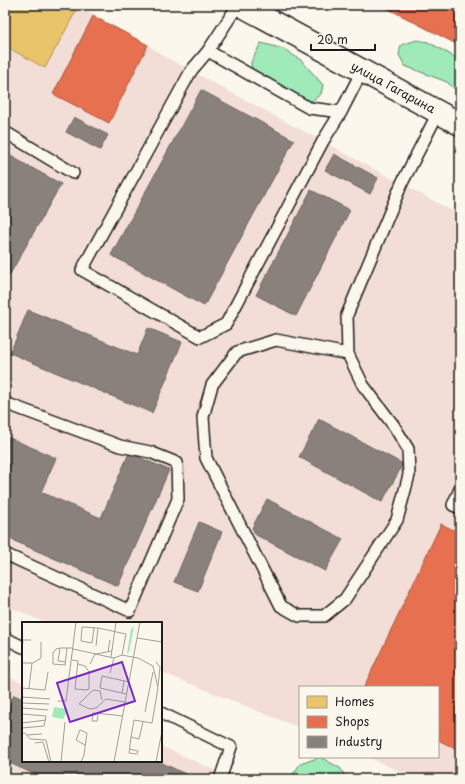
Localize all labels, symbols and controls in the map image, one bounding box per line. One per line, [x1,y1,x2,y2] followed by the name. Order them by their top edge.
[311,26,375,52] scale bar
[317,30,348,48] text: 20 m
[348,56,439,117] street label: улица Гагарина
[22,622,162,762] inset map
[299,686,439,758] legend
[335,692,374,710] text: Homes
[335,712,370,730] text: Shops
[335,732,383,750] text: Industry

